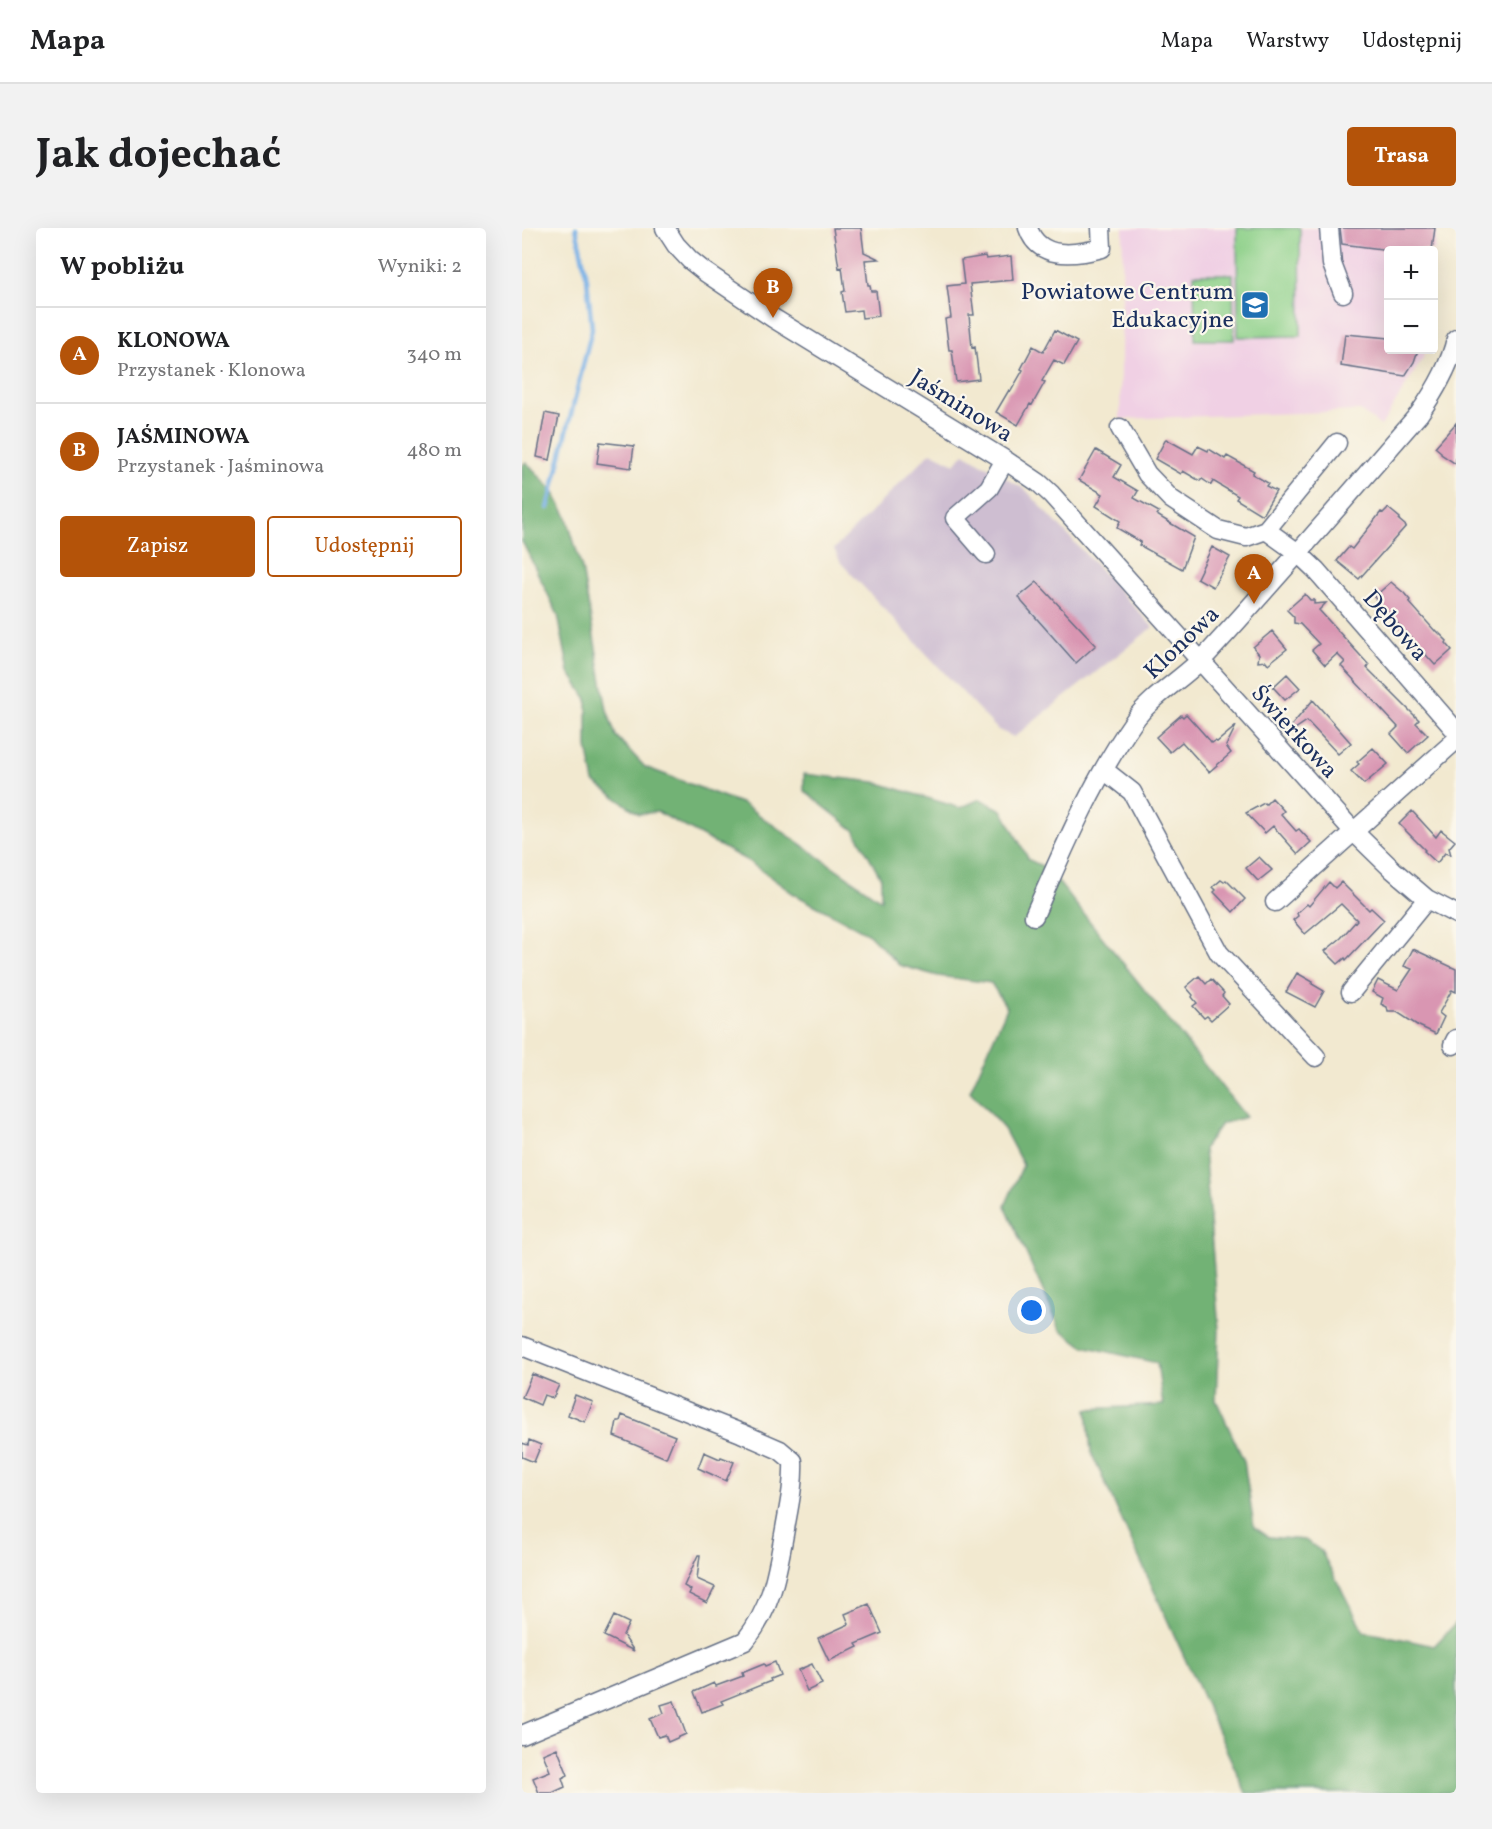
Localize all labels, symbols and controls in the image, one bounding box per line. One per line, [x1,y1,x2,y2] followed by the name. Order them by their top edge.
[30,22,105,61] text: Mapa
[1161,27,1213,56] text: Mapa
[1246,27,1329,56] text: Warstwy
[1362,27,1462,56] text: Udostępnij
[36,127,281,186] text: Jak dojechać
[1347,127,1456,186] button: Trasa
[1384,246,1438,354] map controls
[1384,246,1438,300] button: +
[60,249,184,285] text: W pobliżu
[378,253,462,281] text: Wyniki: 2
[754,268,792,318] pin: B
[1021,276,1234,338] place label: Powiatowe Centrum Edukacyjne
[1239,289,1271,321] school or university icon: Powiatowe Centrum Edukacyjne
[1384,300,1438,354] button: −
[117,326,230,357] text: KLONOWA
[72,341,87,369] text: A
[406,341,462,369] text: 340 m
[117,357,306,385] text: Przystanek · Klonowa
[903,362,1019,452] street label: Jaśminowa
[117,422,250,453] text: JAŚMINOWA
[73,437,86,465] text: B
[407,437,462,465] text: 480 m
[117,453,324,481] text: Przystanek · Jaśminowa
[60,516,255,577] button: Zapisz
[267,516,462,577] button: Udostępnij
[1234,554,1274,604] pin: A
[1354,583,1435,670] street label: Dębowa
[1137,599,1228,688] street label: Klonowa
[1242,678,1345,787] street label: Świerkowa
[1017,1296,1046,1325] your location

